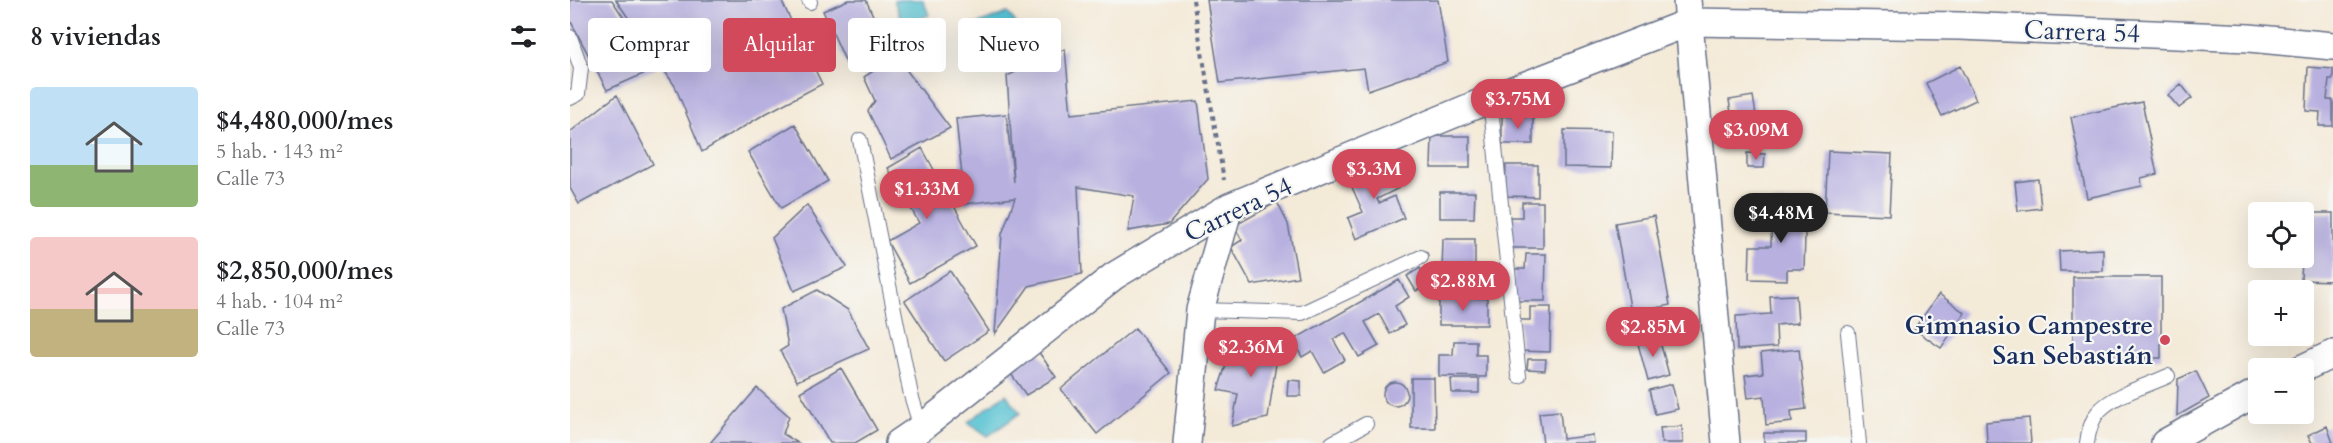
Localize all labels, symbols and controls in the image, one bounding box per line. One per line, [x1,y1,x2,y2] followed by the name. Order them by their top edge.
[2023,12,2141,51] street label: Carrera 54
[588,18,711,72] chip: Comprar
[723,18,836,72] chip: Alquilar
[848,18,946,72] chip: Filtros
[958,18,1061,72] chip: Nuevo
[30,19,161,54] text: 8 viviendas
[507,20,540,53] icon: filters
[1469,79,1567,130] pin: $3.75M
[1485,85,1551,112] text: $3.75M
[216,103,393,138] text: $4,480,000/mes
[1707,110,1805,161] pin: $3.09M
[78,111,150,183] icon: home
[1723,116,1789,143] text: $3.09M
[216,138,343,165] text: 5 hab. · 143 m²
[1332,149,1416,200] pin: $3.3M
[1346,155,1402,182] text: $3.3M
[216,165,285,192] text: Calle 73
[1178,168,1298,251] street label: Carrera 54
[878,169,976,220] pin: $1.33M
[894,175,960,202] text: $1.33M
[1732,193,1830,244] pin: $4.48M
[1748,199,1814,226] text: $4.48M
[2248,202,2314,424] map controls
[2248,202,2314,268] button: locate
[216,253,393,288] text: $2,850,000/mes
[78,261,150,333] icon: home
[1414,261,1512,312] pin: $2.88M
[1430,267,1496,294] text: $2.88M
[2248,280,2314,346] button: +
[216,288,343,315] text: 4 hab. · 104 m²
[1604,307,1702,358] pin: $2.85M
[1905,308,2153,373] place label: Gimnasio Campestre San Sebastián
[1620,313,1686,340] text: $2.85M
[216,315,285,342] text: Calle 73
[1202,327,1300,378] pin: $2.36M
[1218,333,1284,360] text: $2.36M
[2158,333,2172,347] marker: Gimnasio Campestre San Sebastián
[2248,358,2314,424] button: −

